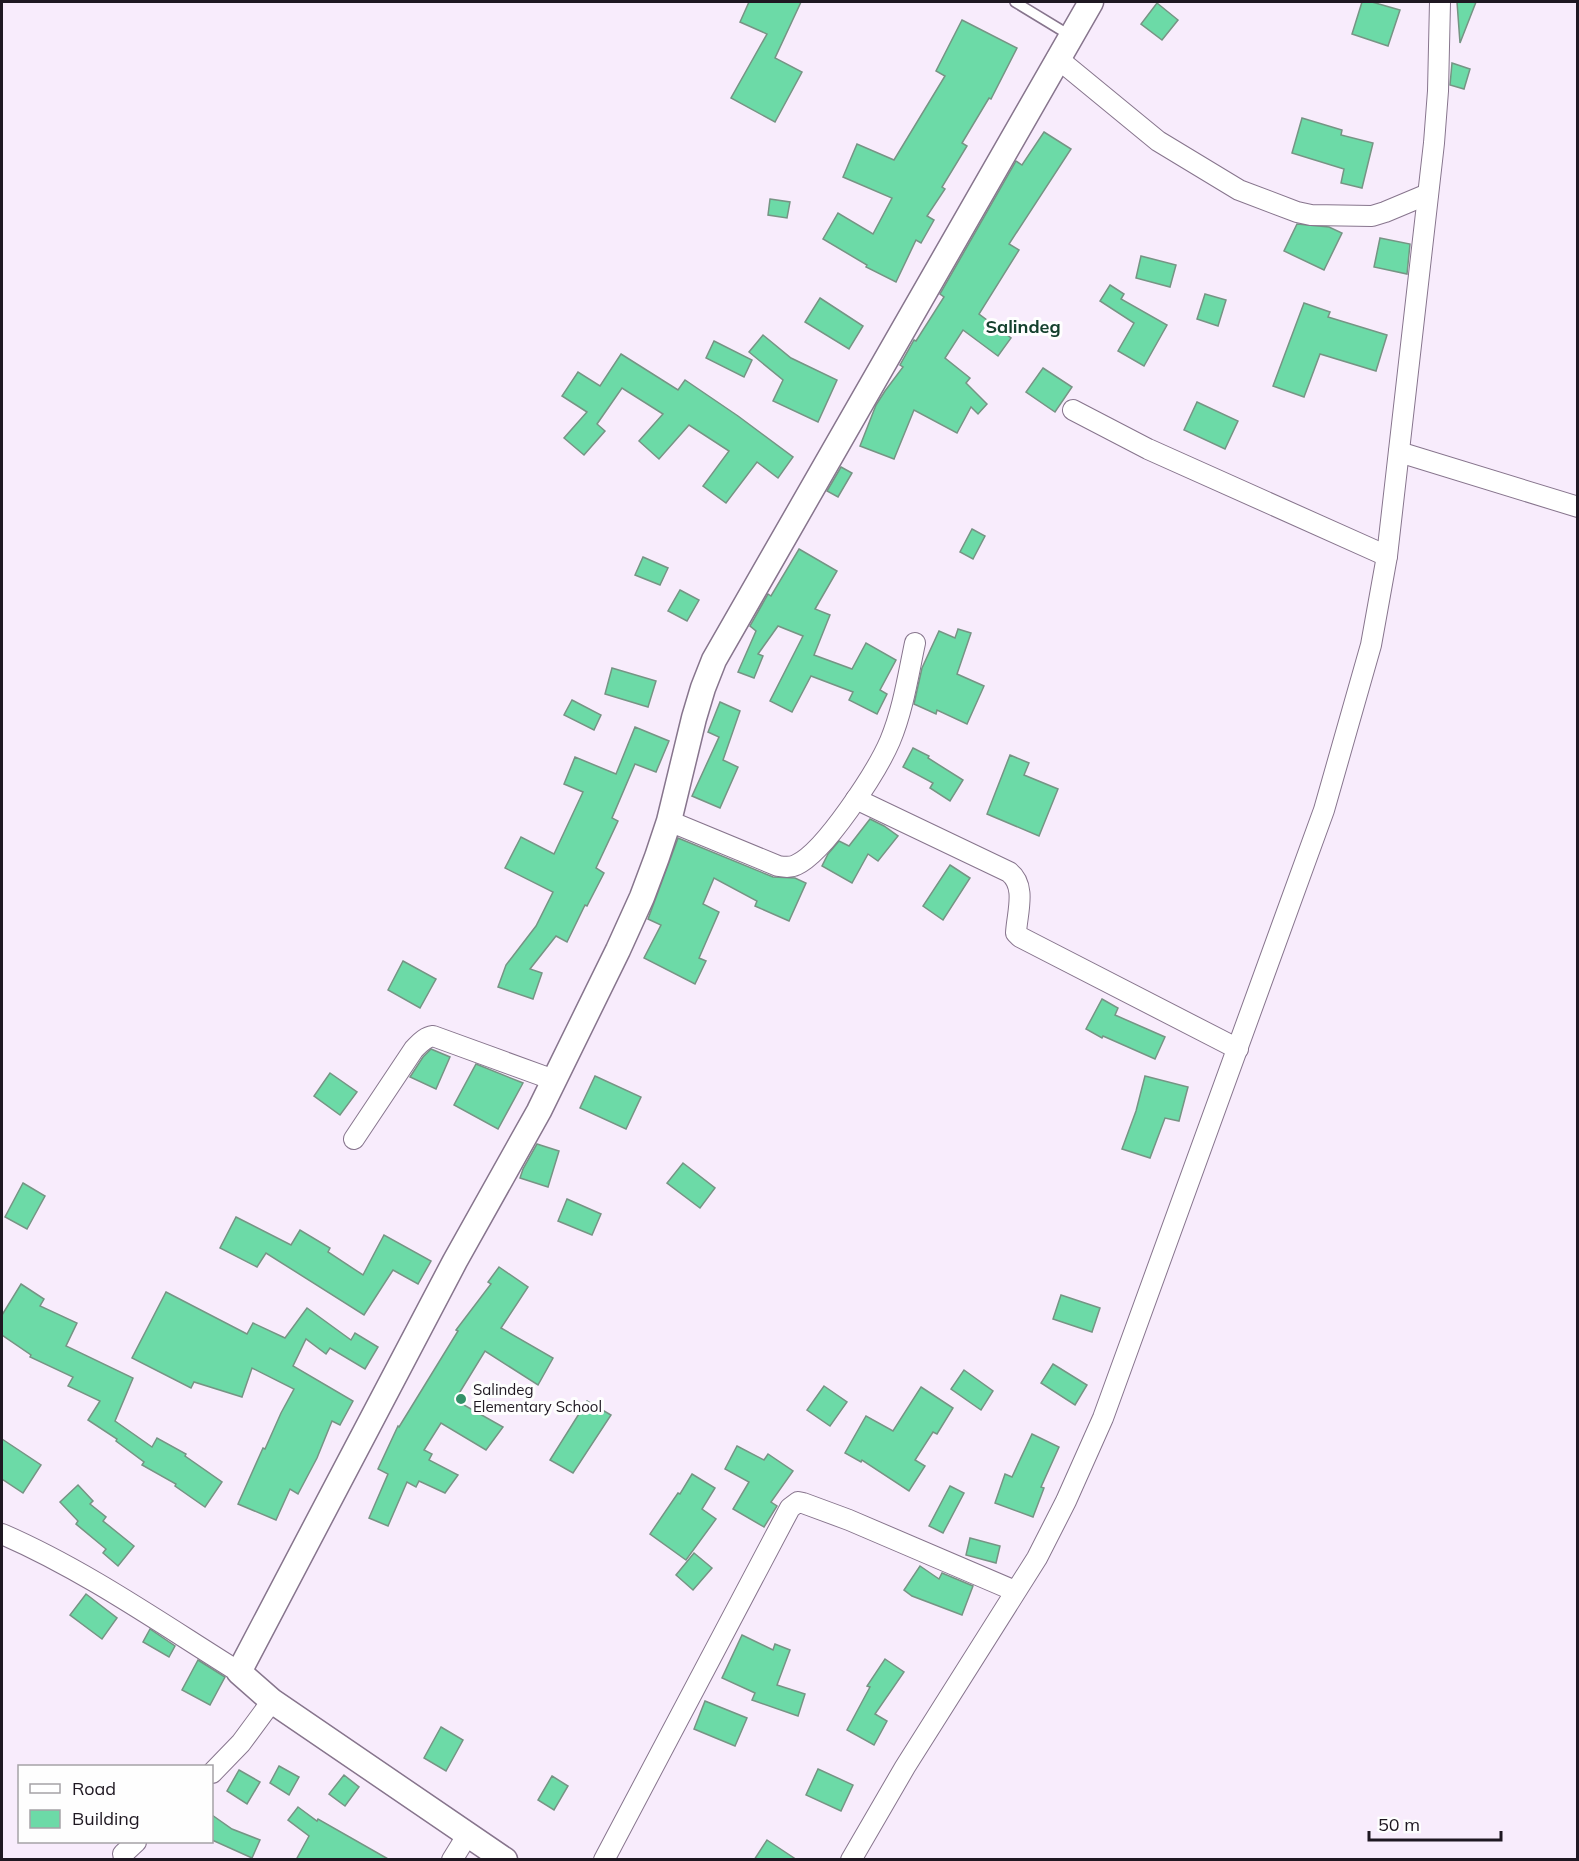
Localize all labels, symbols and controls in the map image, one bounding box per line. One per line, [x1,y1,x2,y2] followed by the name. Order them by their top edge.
[985,315,1061,338] district label: Salindeg
[473,1380,602,1416] place label: Salindeg Elementary School
[454,1392,468,1406] marker: Salindeg Elementary School
[18,1765,213,1843] legend
[72,1777,116,1800] text: Road
[1369,1804,1501,1842] scale bar
[72,1807,140,1830] text: Building
[1378,1813,1420,1836] text: 50 m

